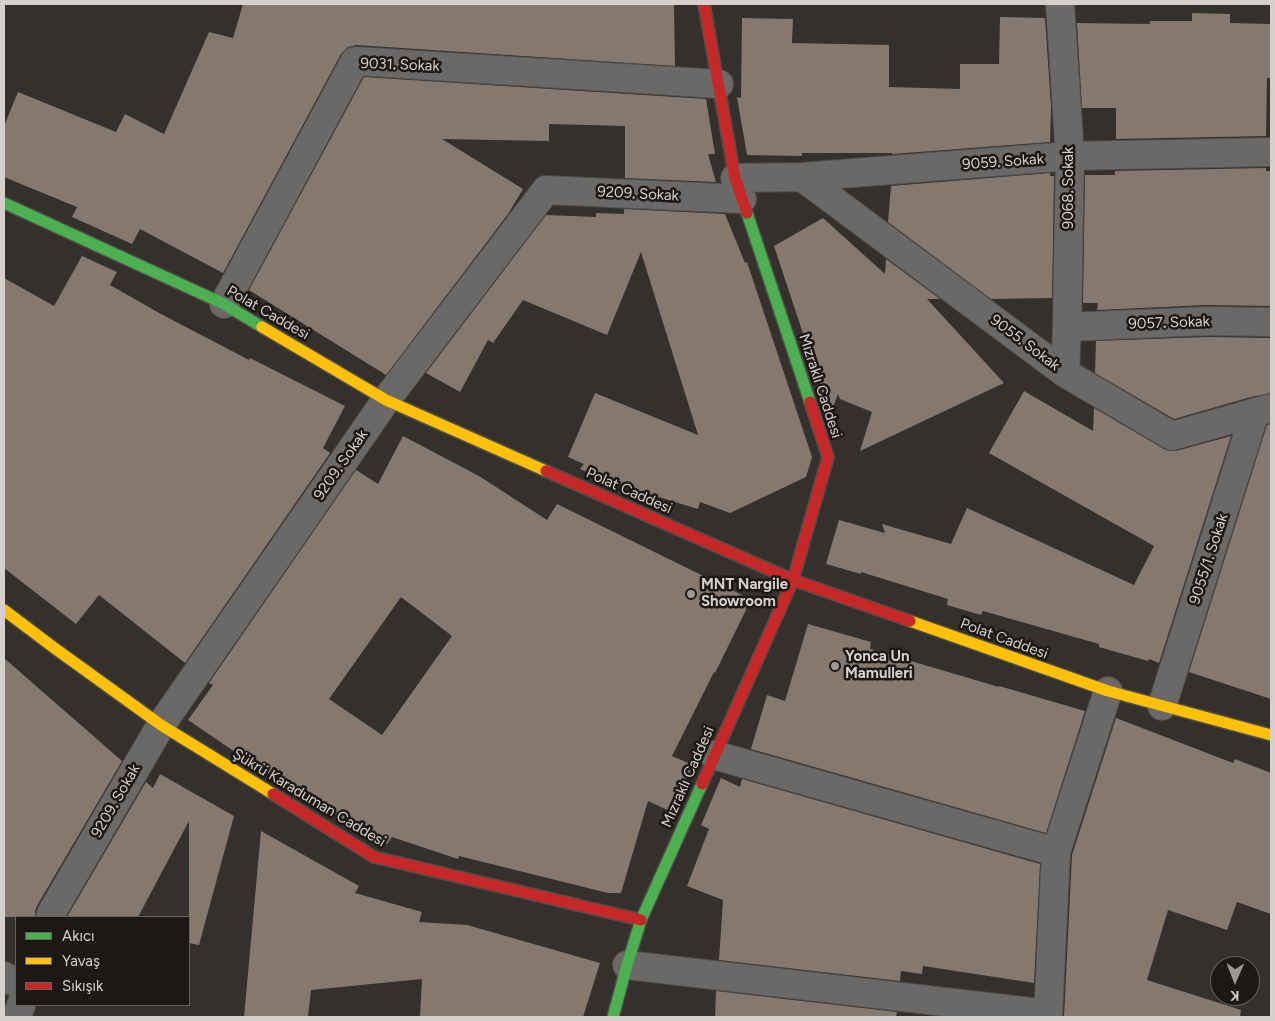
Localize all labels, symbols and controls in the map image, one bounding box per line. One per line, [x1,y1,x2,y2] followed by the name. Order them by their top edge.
[360,55,440,75] street label: 9031. Sokak
[1060,147,1078,229] street label: 9068. Sokak
[961,150,1045,174] street label: 9059. Sokak
[597,183,679,205] street label: 9209. Sokak
[224,282,312,344] street label: Polat Caddesi
[987,311,1063,375] street label: 9055. Sokak
[1128,313,1210,333] street label: 9057. Sokak
[795,332,845,440] street label: Mızraklı Caddesi
[310,426,372,504] street label: 9209. Sokak
[583,464,675,518] street label: Polat Caddesi
[1186,511,1232,607] street label: 9055/1. Sokak
[701,576,788,611] place label: MNT Nargile Showroom
[685,588,697,600] marker: MNT Nargile Showroom
[958,615,1050,663] street label: Polat Caddesi
[845,648,913,683] place label: Yonca Un Mamulleri
[829,660,841,672] marker: Yonca Un Mamulleri
[658,724,718,830] street label: Mızraklı Caddesi
[229,745,389,851] street label: Şükrü Karaduman Caddesi
[88,761,144,841] street label: 9209. Sokak
[15,916,190,1006] legend
[62,927,95,945] text: Akıcı
[62,952,100,970] text: Yavaş
[1210,956,1260,1006] north arrow
[62,977,103,995] text: Sıkışık
[1230,987,1240,1004] text: K

